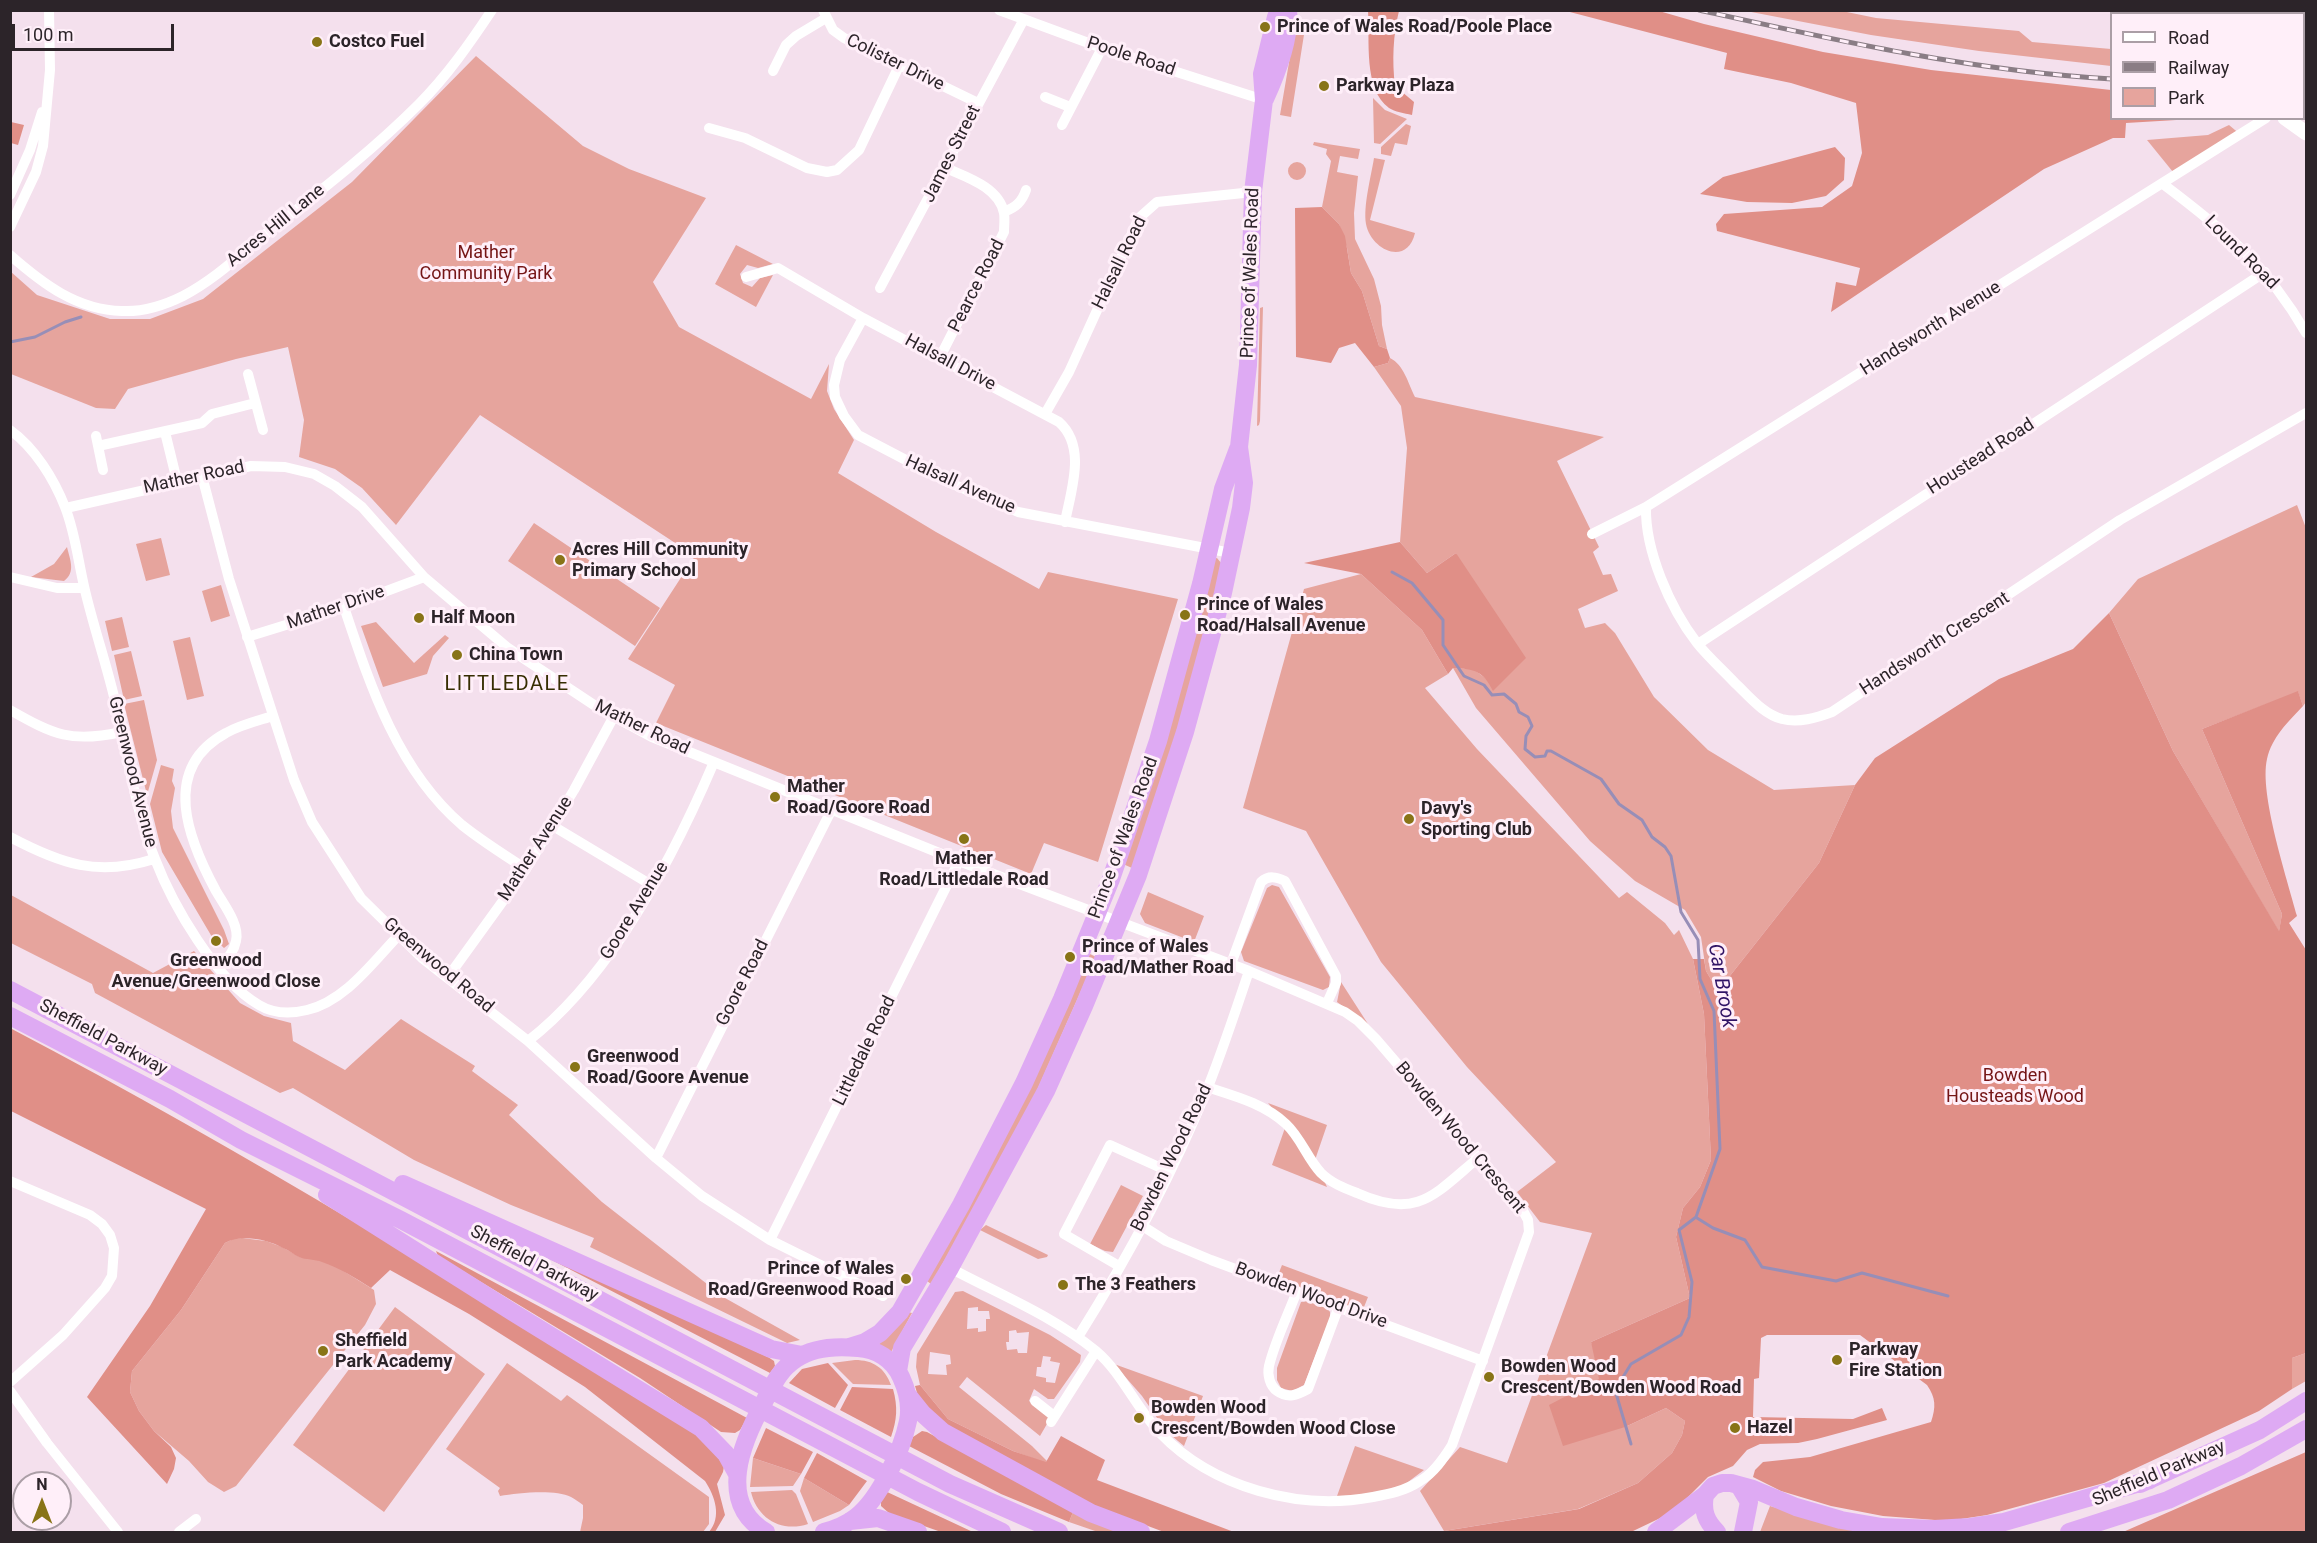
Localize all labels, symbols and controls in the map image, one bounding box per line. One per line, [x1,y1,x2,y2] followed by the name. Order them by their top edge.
[15,12,177,50] scale bar
[2110,12,2305,120] legend
[1277,16,1552,38] place label: Prince of Wales Road/Poole Place
[1258,20,1272,34] marker: Prince of Wales Road/Poole Place
[23,24,74,45] text: 100 m
[2168,27,2209,48] text: Road
[842,30,948,96] street label: Colister Drive
[329,31,425,53] place label: Costco Fuel
[1084,33,1178,81] street label: Poole Road
[310,35,324,49] marker: Costco Fuel
[2168,57,2229,78] text: Railway
[1336,75,1454,97] place label: Parkway Plaza
[1317,79,1331,93] marker: Parkway Plaza
[2168,87,2204,108] text: Park
[918,102,986,206] street label: James Street
[223,180,329,272] street label: Acres Hill Lane
[1237,187,1265,359] street label: Prince of Wales Road
[2200,212,2282,294] street label: Lound Road
[1088,213,1152,313] street label: Halsall Road
[944,236,1010,336] street label: Pearce Road
[420,242,552,284] park label: Mather Community Park
[1857,277,2005,381] street label: Handsworth Avenue
[901,330,999,396] street label: Halsall Drive
[1923,414,2039,500] street label: Houstead Road
[902,451,1018,519] street label: Halsall Avenue
[142,457,246,499] street label: Mather Road
[572,539,748,582] place label: Acres Hill Community Primary School
[553,553,567,567] marker: Acres Hill Community Primary School
[284,581,388,635] street label: Mather Drive
[1856,588,2014,700] street label: Handsworth Crescent
[1197,594,1365,636] place label: Prince of Wales Road/Halsall Avenue
[431,607,515,629] place label: Half Moon
[1178,608,1192,622] marker: Prince of Wales Road/Halsall Avenue
[412,611,426,625] marker: Half Moon
[469,644,563,666] place label: China Town
[450,648,464,662] marker: China Town
[444,673,570,697] district label: LITTLEDALE
[103,694,161,850] street label: Greenwood Avenue
[591,696,693,760] street label: Mather Road
[1085,754,1163,922] street label: Prince of Wales Road
[787,776,930,818] place label: Mather Road/Goore Road
[768,790,782,804] marker: Mather Road/Goore Road
[494,793,578,905] street label: Mather Avenue
[1421,798,1532,840] place label: Davy's Sporting Club
[1402,812,1416,826] marker: Davy's Sporting Club
[957,832,971,846] marker: Mather Road/Littledale Road
[879,848,1049,890] place label: Mather Road/Littledale Road
[596,858,674,964] street label: Goore Avenue
[379,914,497,1018] street label: Greenwood Road
[209,934,223,948] marker: Greenwood Avenue/Greenwood Close
[712,936,774,1030] street label: Goore Road
[1082,936,1234,978] place label: Prince of Wales Road/Mather Road
[1702,942,1740,1030] water label: Car Brook
[112,950,320,992] place label: Greenwood Avenue/Greenwood Close
[1063,950,1077,964] marker: Prince of Wales Road/Mather Road
[829,993,901,1109] street label: Littledale Road
[35,995,171,1081] street label: Sheffield Parkway
[587,1046,749,1088] place label: Greenwood Road/Goore Avenue
[1390,1058,1530,1218] street label: Bowden Wood Crescent
[568,1060,582,1074] marker: Greenwood Road/Goore Avenue
[1946,1065,2084,1108] park label: Bowden Housteads Wood
[1127,1081,1217,1235] street label: Bowden Wood Road
[466,1221,602,1307] street label: Sheffield Parkway
[708,1258,894,1300] place label: Prince of Wales Road/Greenwood Road
[1232,1258,1390,1334] street label: Bowden Wood Drive
[899,1272,913,1286] marker: Prince of Wales Road/Greenwood Road
[1075,1274,1196,1296] place label: The 3 Feathers
[1056,1278,1070,1292] marker: The 3 Feathers
[335,1330,452,1372] place label: Sheffield Park Academy
[1849,1339,1942,1382] place label: Parkway Fire Station
[316,1344,330,1358] marker: Sheffield Park Academy
[1830,1353,1844,1367] marker: Parkway Fire Station
[1501,1356,1741,1398] place label: Bowden Wood Crescent/Bowden Wood Road
[1482,1370,1496,1384] marker: Bowden Wood Crescent/Bowden Wood Road
[1151,1397,1395,1440] place label: Bowden Wood Crescent/Bowden Wood Close
[1132,1411,1146,1425] marker: Bowden Wood Crescent/Bowden Wood Close
[1747,1417,1793,1439] place label: Hazel
[1728,1421,1742,1435] marker: Hazel
[2089,1436,2229,1512] street label: Sheffield Parkway
[12,1471,72,1531] north arrow
[36,1475,48,1494] text: N

